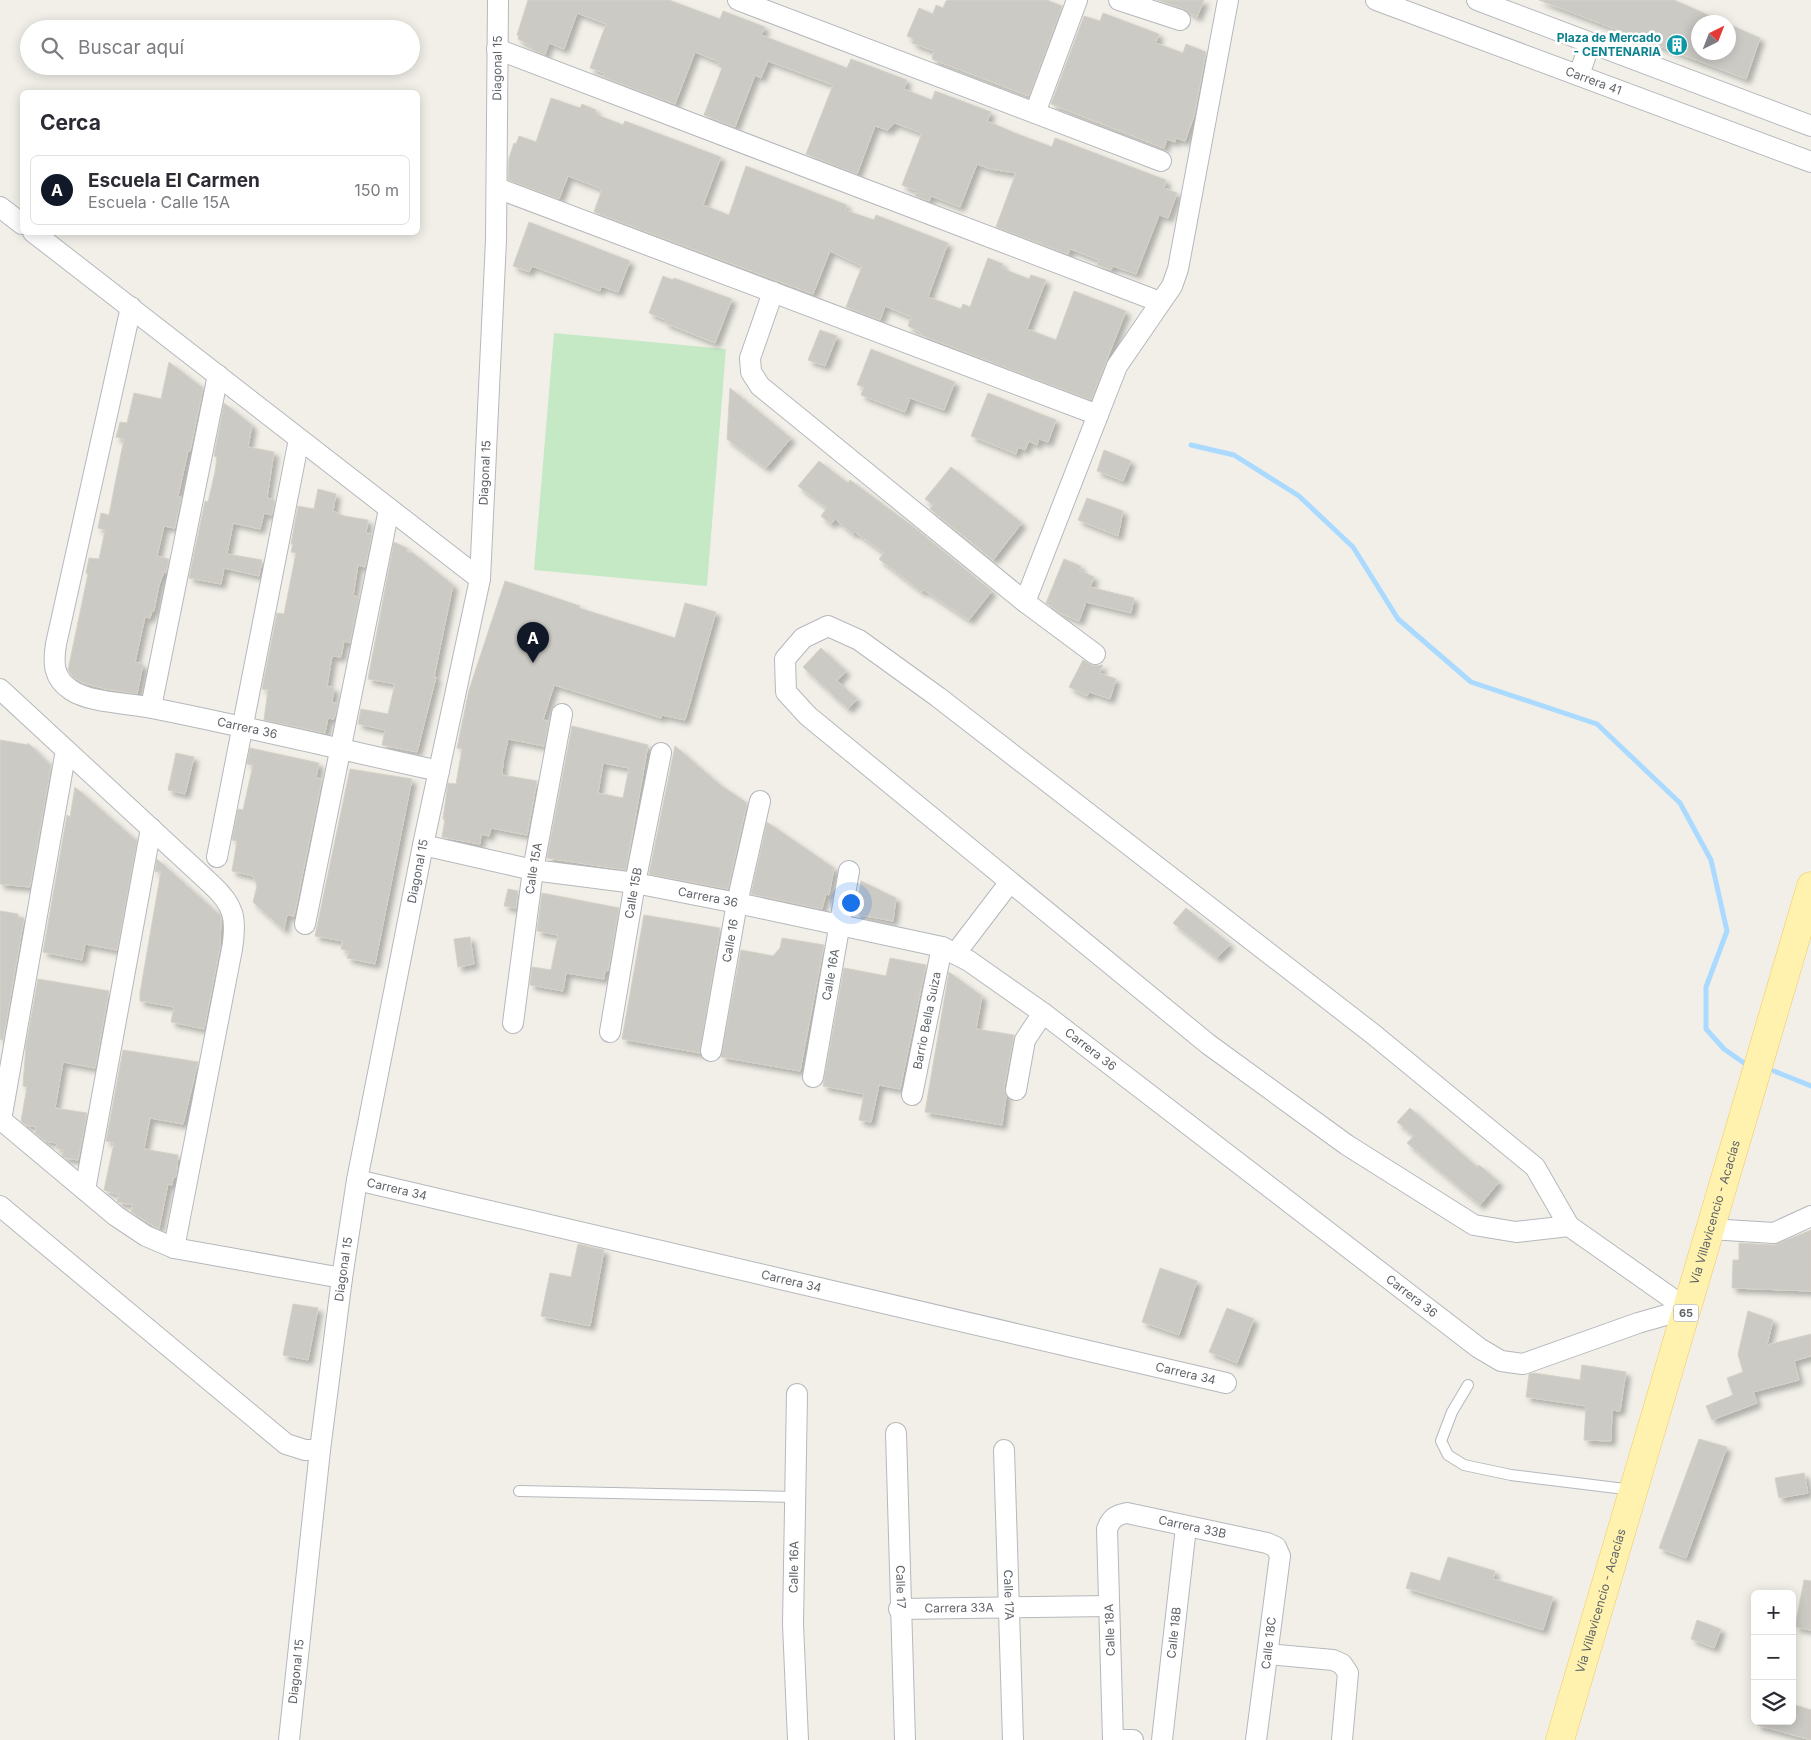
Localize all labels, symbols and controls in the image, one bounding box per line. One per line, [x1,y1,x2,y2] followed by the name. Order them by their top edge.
[1691,15,1736,60] north arrow
[20,20,420,75] search box
[1557,30,1661,59] place label: Plaza de Mercado - CENTENARIA
[1665,33,1689,57] building icon: Plaza de Mercado - CENTENARIA
[38,34,66,62] icon: search
[489,35,505,101] street label: Diagonal 15
[78,36,184,59] text: Buscar aquí
[1563,63,1624,98] street label: Carrera 41
[40,110,101,135] text: Cerca
[88,169,260,192] text: Escuela El Carmen
[51,180,63,200] text: A
[354,180,399,200] text: 150 m
[88,192,230,212] text: Escuela · Calle 15A
[475,440,494,506] street label: Diagonal 15
[517,622,549,663] pin: A
[216,714,279,741] street label: Carrera 36
[404,837,431,904] street label: Diagonal 15
[522,841,545,895] street label: Calle 15A
[621,866,645,920] street label: Calle 15B
[677,884,739,910] street label: Carrera 36
[838,890,864,916] your location
[719,918,741,964] street label: Calle 16
[819,947,842,1002] street label: Calle 16A
[909,970,944,1071] street label: Barrio Bella Suiza
[1062,1025,1120,1074] street label: Carrera 36
[1686,1138,1743,1286] street label: Vía Villavicencio - Acacías
[365,1175,429,1203] street label: Carrera 34
[331,1236,355,1302] street label: Diagonal 15
[760,1267,823,1295] street label: Carrera 34
[1383,1271,1441,1320] street label: Carrera 36
[1674,1305,1698,1322] road number: 65
[1154,1359,1218,1387] street label: Carrera 34
[1157,1512,1228,1541] street label: Carrera 33B
[1572,1527,1629,1675] street label: Vía Villavicencio - Acacías
[786,1541,801,1593] street label: Calle 16A
[893,1565,909,1609] street label: Calle 17
[1001,1570,1017,1620] street label: Calle 17A
[1751,1590,1796,1725] map controls
[1751,1590,1796,1635] button: +
[924,1600,994,1616] street label: Carrera 33A
[1101,1604,1118,1656] street label: Calle 18A
[1163,1606,1184,1659] street label: Calle 18B
[1258,1616,1279,1670] street label: Calle 18C
[1751,1635,1796,1680] button: −
[285,1638,307,1705] street label: Diagonal 15
[1751,1680,1796,1725] button: layers

